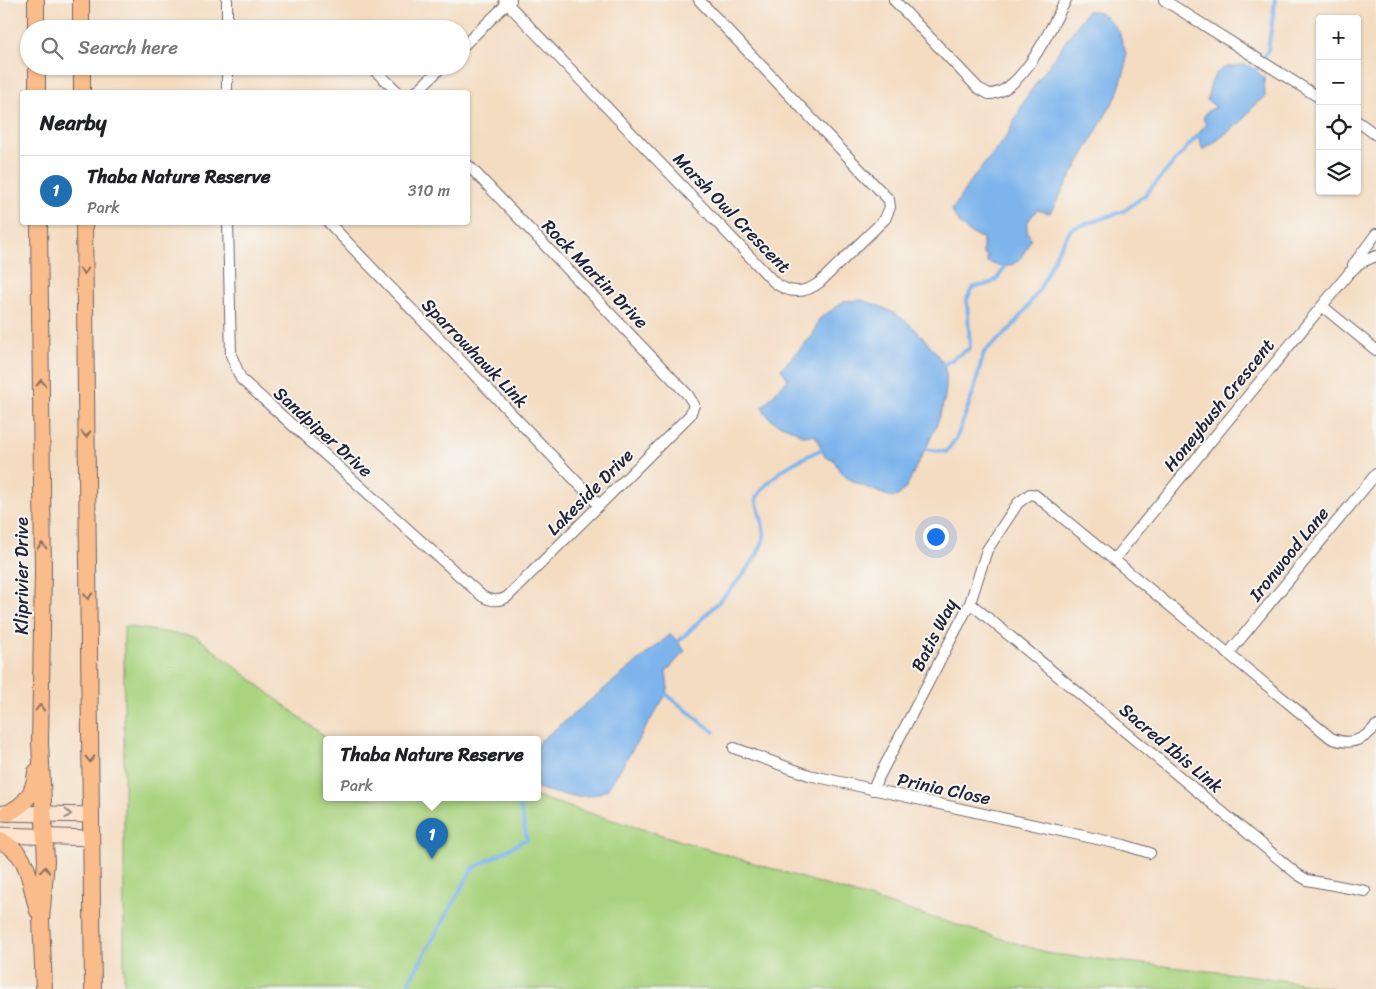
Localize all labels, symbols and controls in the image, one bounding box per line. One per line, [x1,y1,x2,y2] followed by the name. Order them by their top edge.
[1316,15,1361,195] map controls
[1316,15,1361,60] button: +
[20,20,470,75] search box
[78,31,178,64] text: Search here
[38,34,66,62] icon: search
[1316,60,1361,105] button: −
[40,104,106,142] text: Nearby
[1316,105,1361,150] button: locate
[665,145,799,282] street label: Marsh Owl Crescent
[1316,150,1361,195] button: layers
[87,160,271,193] text: Thaba Nature Reserve
[53,176,59,205] text: 1
[408,176,450,205] text: 310 m
[87,193,120,222] text: Park
[534,211,656,337] street label: Rock Martin Drive
[79,268,89,275] one-way arrow
[414,290,536,416] street label: Sparrowhawk Link
[1155,331,1283,479] street label: Honeybush Crescent
[266,378,380,486] street label: Sandpiper Drive
[36,379,46,386] one-way arrow
[81,430,91,438] one-way arrow
[539,441,641,543] street label: Lakeside Drive
[1240,500,1337,609] street label: Ironwood Lane
[6,517,38,635] street label: Kliprivier Drive
[923,524,949,550] your location
[37,541,48,549] one-way arrow
[83,592,93,600] one-way arrow
[902,592,966,677] street label: Batis Way
[1112,695,1231,802] street label: Sacred Ibis Link
[35,704,45,712] one-way arrow
[323,736,541,801] popup
[340,738,524,771] text: Thaba Nature Reserve
[85,755,96,763] one-way arrow
[894,764,994,814] street label: Prinia Close
[340,771,373,800] text: Park
[64,809,72,820] one-way arrow
[416,818,448,859] pin: 1
[40,866,51,874] one-way arrow

